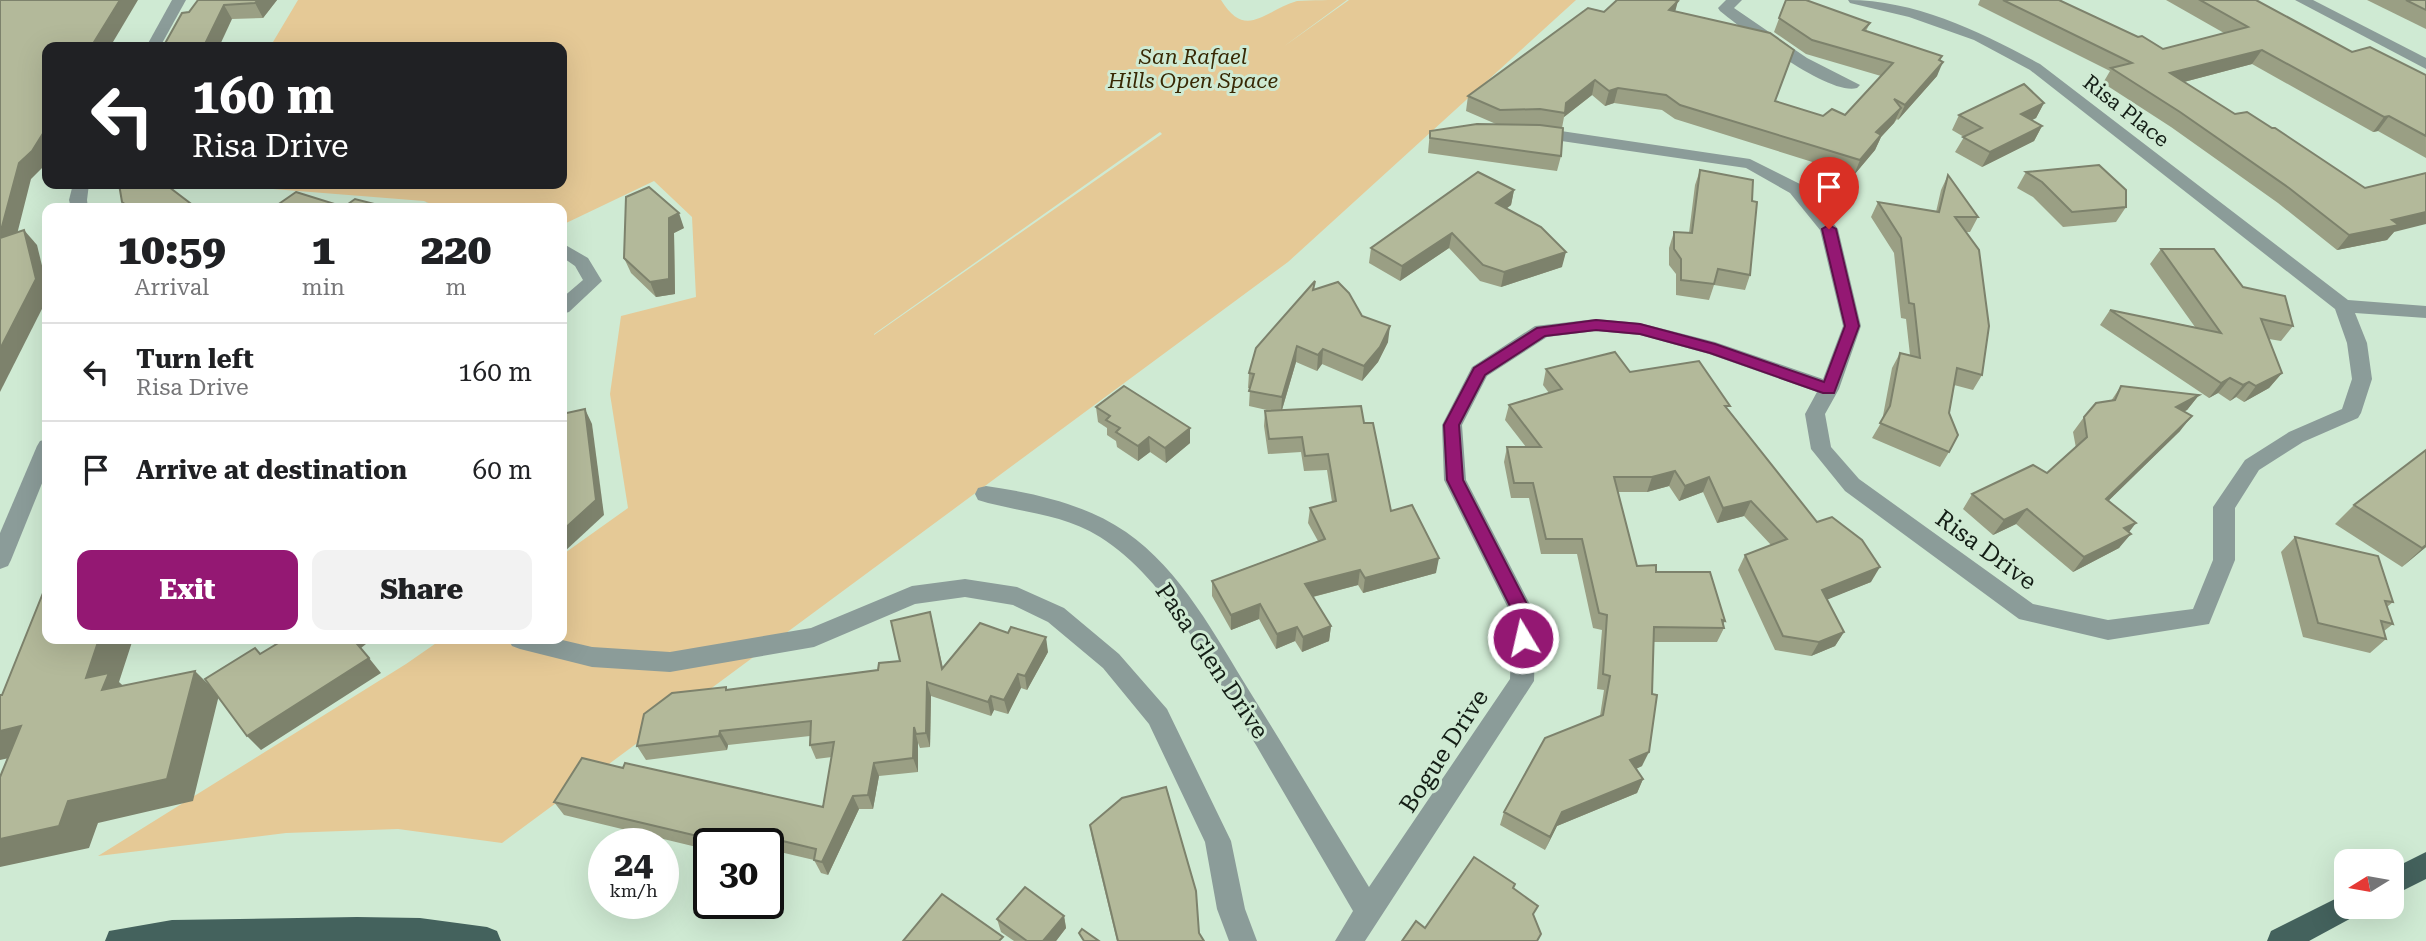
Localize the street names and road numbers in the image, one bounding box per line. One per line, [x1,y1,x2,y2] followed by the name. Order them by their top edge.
[2078,70,2174,152] street label: Risa Place
[1930,504,2042,596] street label: Risa Drive
[1150,578,1274,744] street label: Pasa Glen Drive
[1394,684,1494,818] street label: Bogue Drive

